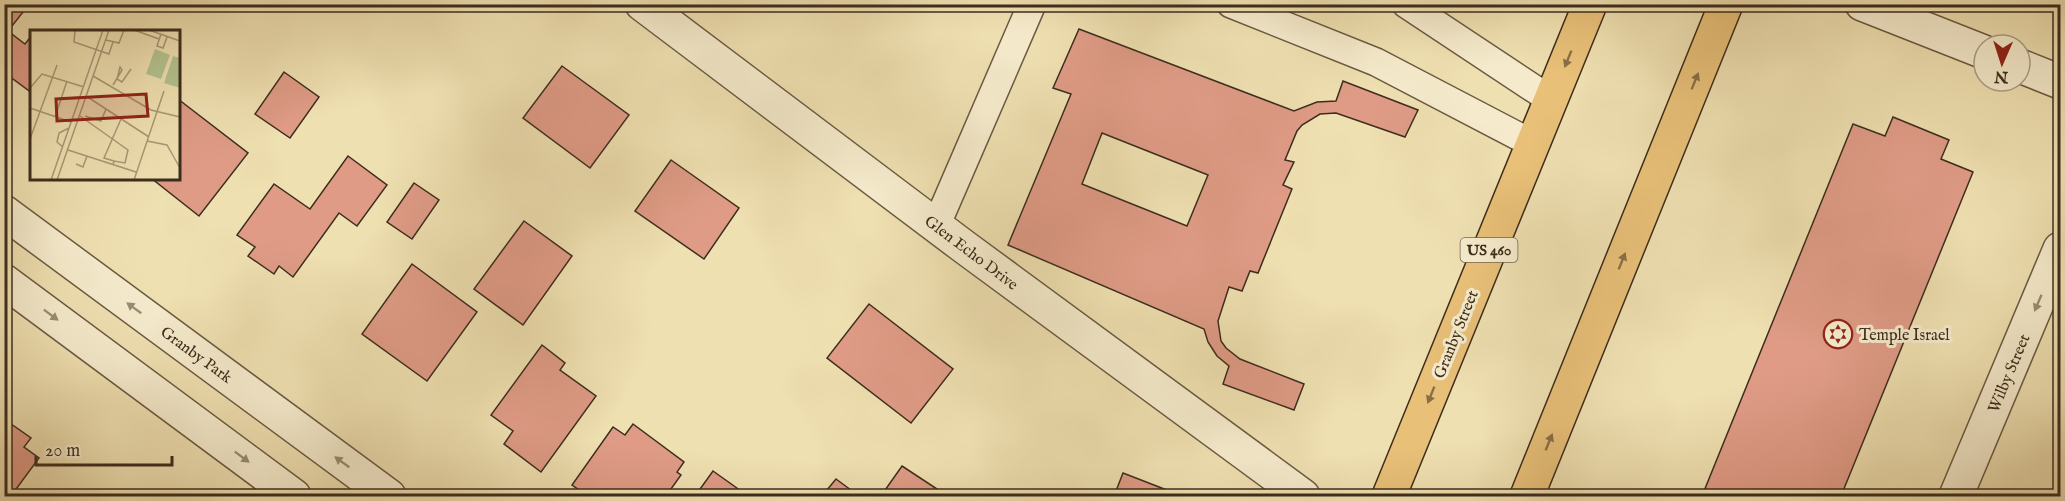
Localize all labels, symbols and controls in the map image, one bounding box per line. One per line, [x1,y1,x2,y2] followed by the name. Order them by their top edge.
[30,30,180,180] inset map
[1972,33,2032,93] north arrow
[1562,50,1572,68] one-way arrow
[1994,66,2010,86] text: N
[1690,71,1700,89] one-way arrow
[920,212,1022,295] street label: Glen Echo Drive
[1460,238,1518,262] road number: US 460
[1617,252,1627,270] one-way arrow
[1430,287,1484,382] street label: Granby Street
[2033,294,2043,312] one-way arrow
[127,303,142,315] one-way arrow
[44,309,59,321] one-way arrow
[1822,318,1854,350] synagogue icon: Temple Israel
[156,323,236,389] street label: Granby Park
[1859,326,1950,346] place label: Temple Israel
[1984,331,2036,416] street label: Wilby Street
[1426,386,1435,404] one-way arrow
[36,429,172,467] scale bar
[1544,433,1554,451] one-way arrow
[45,440,80,463] text: 20 m
[233,451,249,463] one-way arrow
[334,456,350,468] one-way arrow

